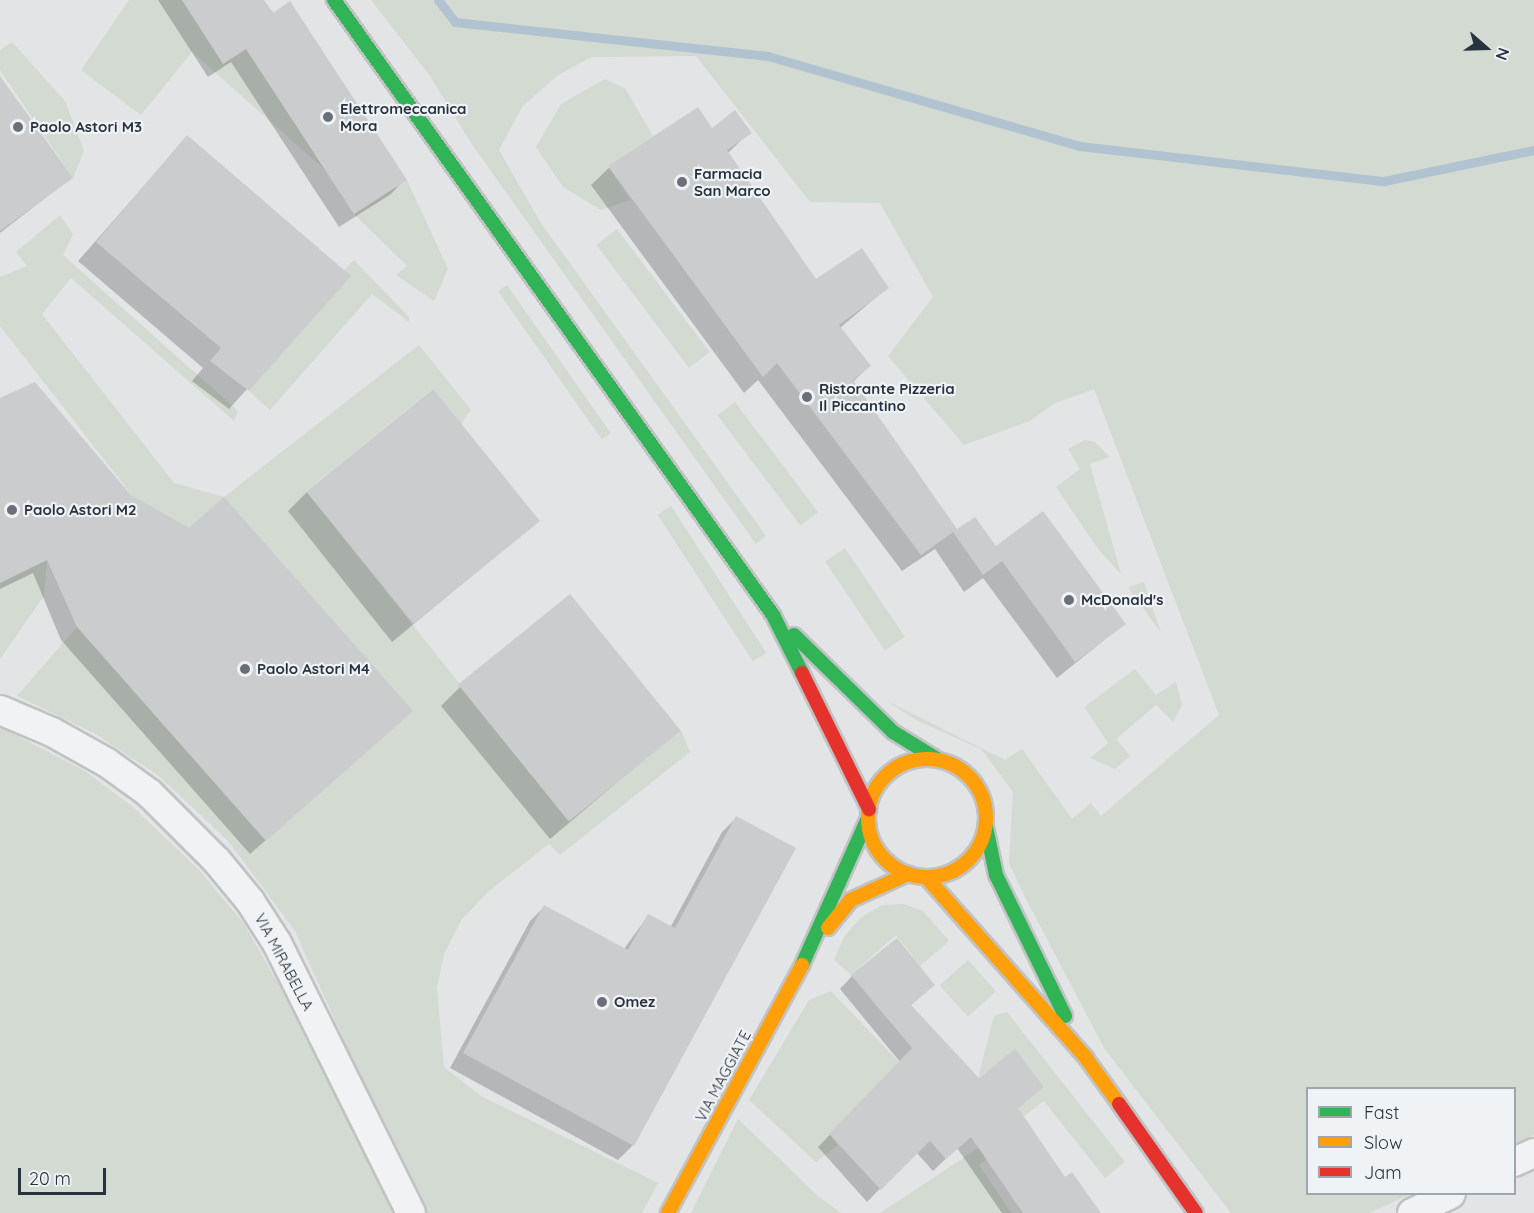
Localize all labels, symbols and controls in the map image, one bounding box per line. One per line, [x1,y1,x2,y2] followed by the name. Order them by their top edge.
[1456,18,1516,78] north arrow
[1492,45,1514,63] text: N
[340,99,467,134] place label: Elettromeccanica Mora
[321,110,335,124] marker: Elettromeccanica Mora
[30,118,142,136] place label: Paolo Astori M3
[11,120,25,134] marker: Paolo Astori M3
[694,164,771,199] place label: Farmacia San Marco
[675,175,689,189] marker: Farmacia San Marco
[819,379,955,414] place label: Ristorante Pizzeria Il Piccantino
[800,390,814,404] marker: Ristorante Pizzeria Il Piccantino
[24,501,137,519] place label: Paolo Astori M2
[5,503,19,517] marker: Paolo Astori M2
[1081,591,1163,609] place label: McDonald's
[1062,593,1076,607] marker: McDonald's
[257,660,370,678] place label: Paolo Astori M4
[238,662,252,676] marker: Paolo Astori M4
[251,910,317,1014] street label: VIA MIRABELLA
[614,993,655,1011] place label: Omez
[595,995,609,1009] marker: Omez
[691,1027,755,1125] street label: VIA MAGGIATE
[1306,1087,1516,1195] legend
[1364,1101,1399,1124] text: Fast
[1364,1131,1402,1154] text: Slow
[21,1156,110,1194] scale bar
[1364,1161,1402,1184] text: Jam
[29,1167,71,1190] text: 20 m

